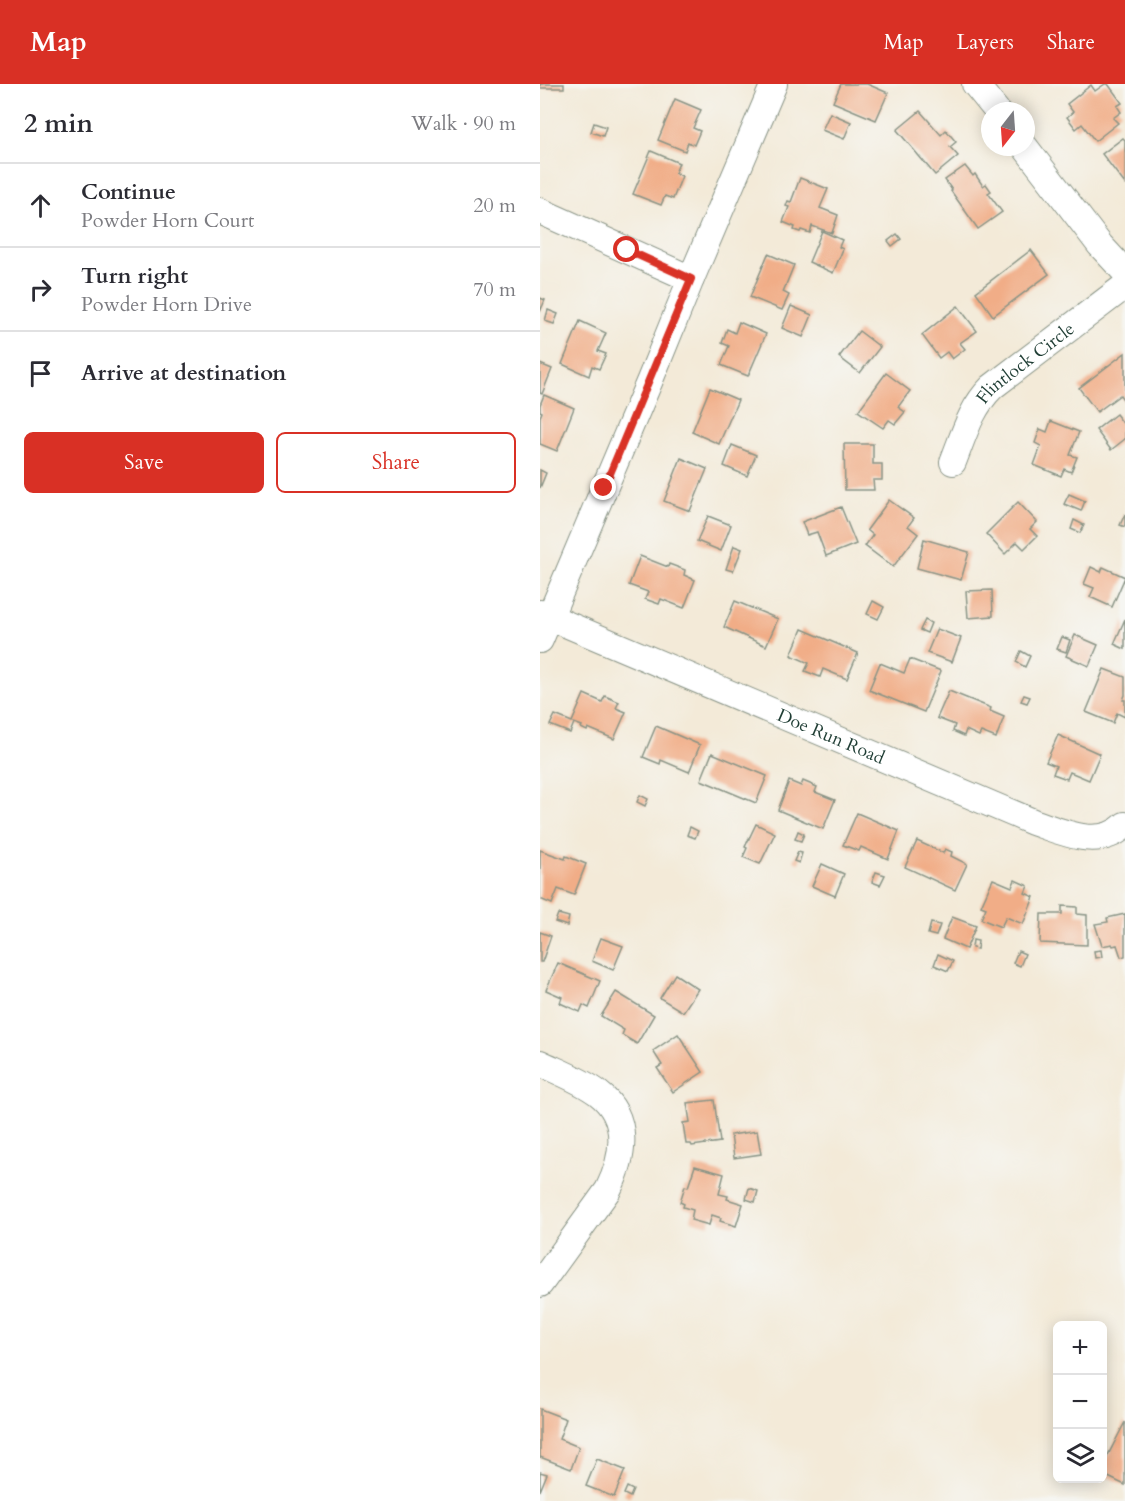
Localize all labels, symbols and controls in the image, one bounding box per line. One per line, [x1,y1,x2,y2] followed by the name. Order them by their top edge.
[30,23,87,61] text: Map
[884,28,924,57] text: Map
[957,28,1014,57] text: Layers
[1047,28,1095,57] text: Share
[981,102,1035,156] north arrow
[24,106,93,141] text: 2 min
[411,110,516,137] text: Walk · 90 m
[81,177,176,207] text: Continue
[24,189,57,222] icon: ahead
[473,192,516,219] text: 20 m
[81,207,254,234] text: Powder Horn Court
[613,236,639,262] route start
[81,261,188,291] text: Turn right
[24,273,57,306] icon: right
[473,276,516,303] text: 70 m
[81,291,252,318] text: Powder Horn Drive
[970,317,1080,409] street label: Flintlock Circle
[24,357,57,390] icon: arrive
[81,358,286,388] text: Arrive at destination
[24,432,264,493] button: Save
[276,432,516,493] button: Share
[590,474,616,500] route end
[773,703,889,771] street label: Doe Run Road
[1053,1321,1107,1483] map controls
[1053,1321,1107,1375] button: +
[1053,1375,1107,1429] button: −
[1053,1429,1107,1483] button: layers

